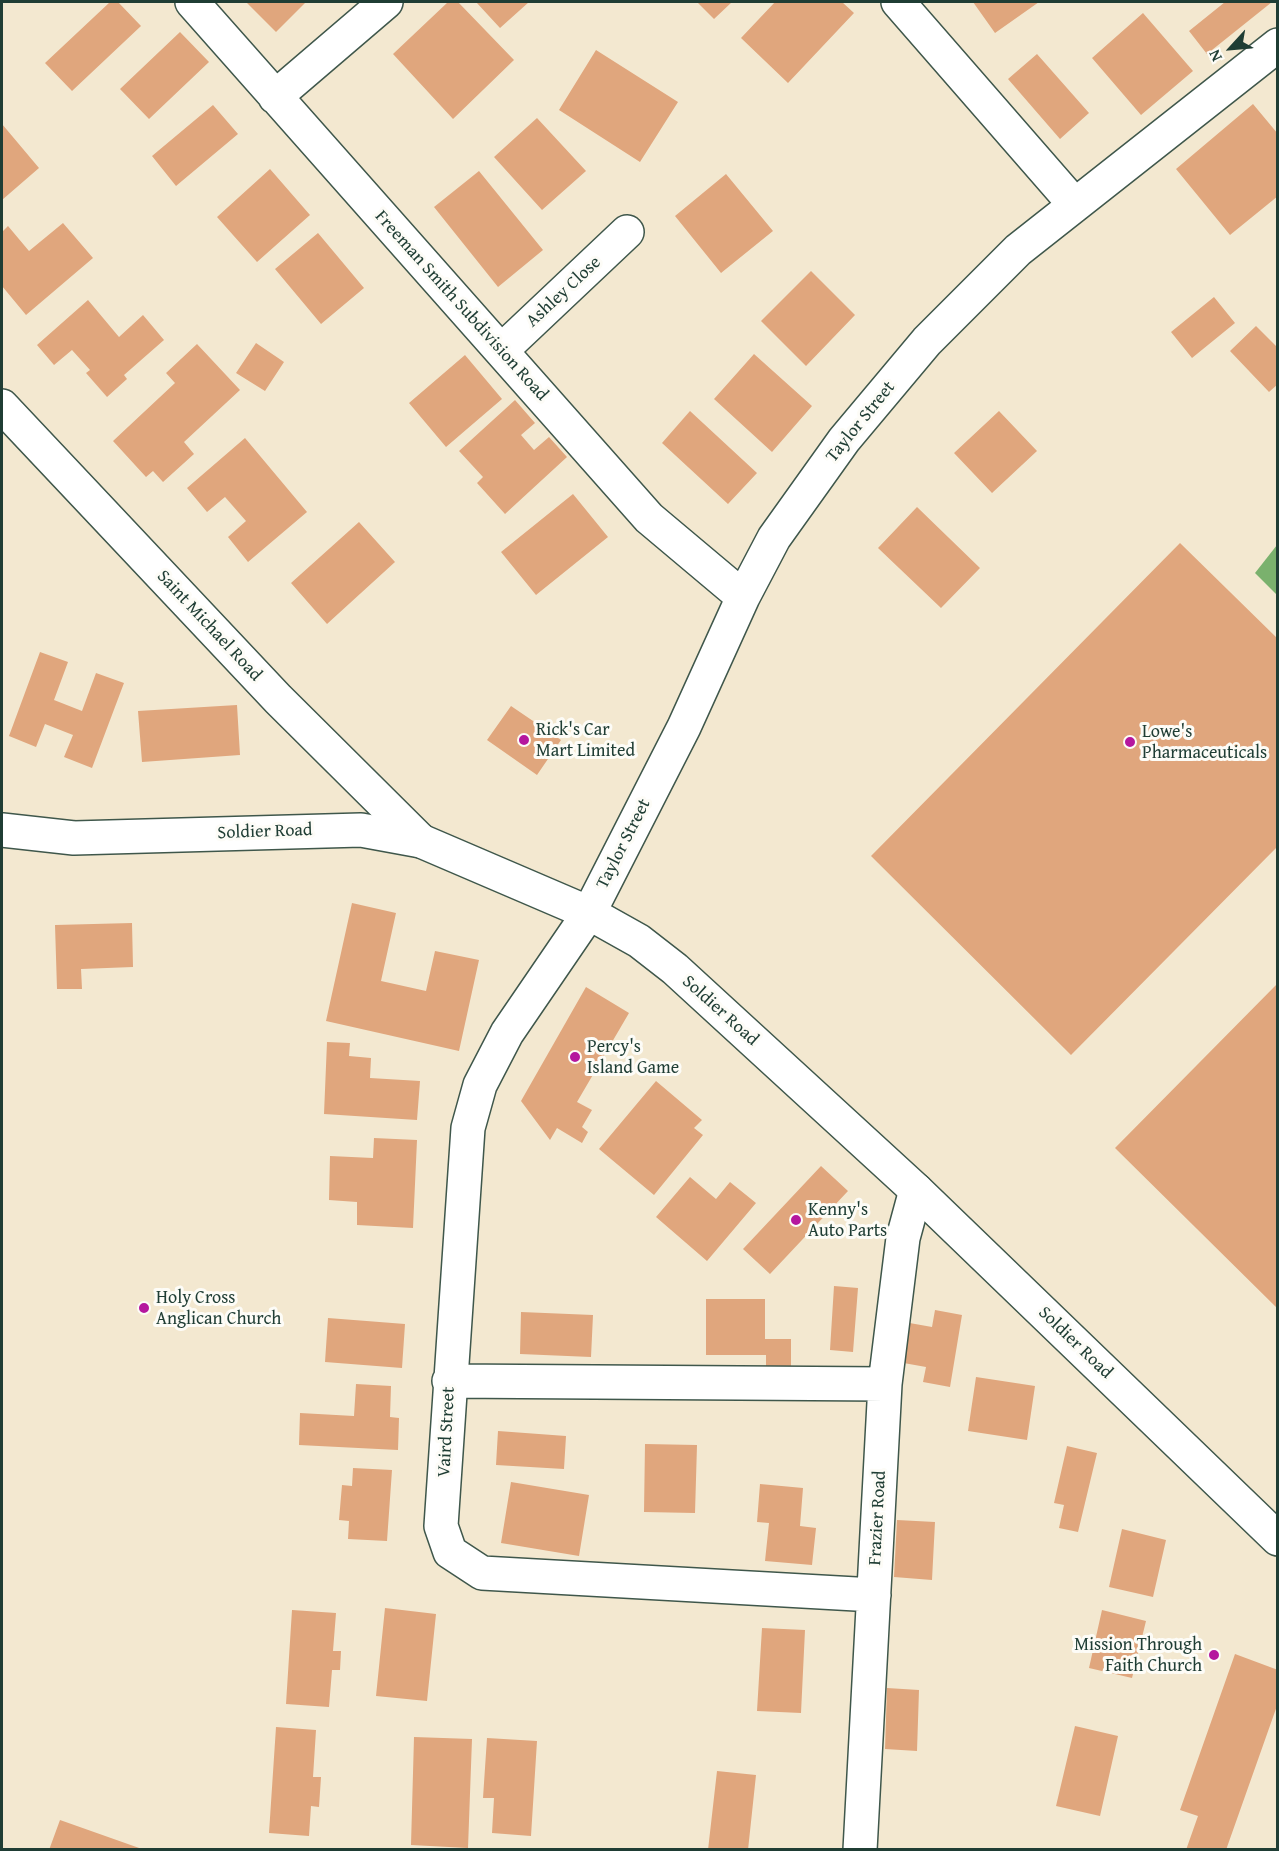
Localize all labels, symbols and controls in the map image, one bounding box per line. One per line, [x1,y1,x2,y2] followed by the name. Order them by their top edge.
[1201,18,1261,78] north arrow
[1202,46,1228,66] text: N
[370,206,552,406] street label: Freeman Smith Subdivision Road
[522,252,606,332] street label: Ashley Close
[822,377,900,467] street label: Taylor Street
[152,566,266,686] street label: Saint Michael Road
[536,719,635,762] place label: Rick's Car Mart Limited
[1142,721,1267,764] place label: Lowe's Pharmaceuticals
[517,733,531,747] marker: Rick's Car Mart Limited
[1123,735,1137,749] marker: Lowe's Pharmaceuticals
[592,795,656,893] street label: Taylor Street
[217,820,313,844] street label: Soldier Road
[677,971,763,1051] street label: Soldier Road
[587,1036,679,1078] place label: Percy's Island Game
[568,1050,582,1064] marker: Percy's Island Game
[808,1199,887,1242] place label: Kenny's Auto Parts
[789,1213,803,1227] marker: Kenny's Auto Parts
[156,1287,281,1330] place label: Holy Cross Anglican Church
[137,1301,151,1315] marker: Holy Cross Anglican Church
[1033,1302,1117,1384] street label: Soldier Road
[434,1386,460,1478] street label: Vaird Street
[865,1470,891,1566] street label: Frazier Road
[1074,1634,1202,1676] place label: Mission Through Faith Church
[1207,1648,1221,1662] marker: Mission Through Faith Church

